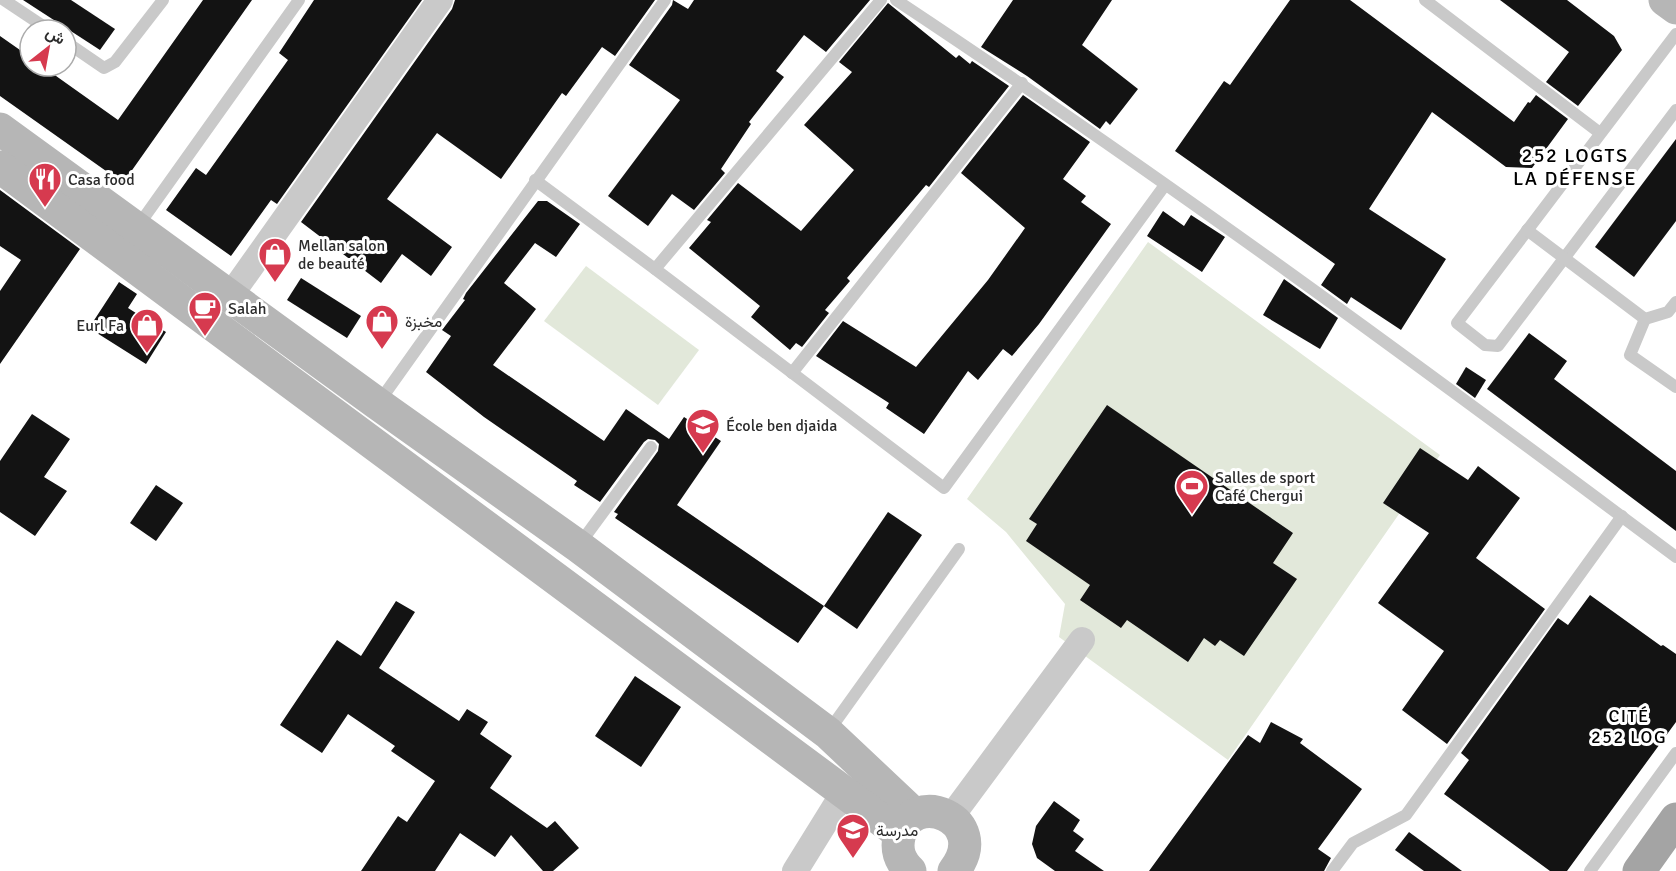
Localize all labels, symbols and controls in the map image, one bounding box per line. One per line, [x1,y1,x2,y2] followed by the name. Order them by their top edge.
[18,18,78,78] north arrow
[42,22,69,50] text: ش
[1513,143,1637,191] district label: 252 LOGTS LA DÉFENSE
[27,161,63,208] restaurant icon: Casa food
[68,170,135,190] place label: Casa food
[257,236,293,283] shop icon: Mellan salon de beauté
[298,236,385,274] place label: Mellan salon de beauté
[187,290,223,337] cafe icon: Salah
[228,299,267,319] place label: Salah
[364,303,400,350] shop icon: مخبزة
[129,307,165,354] shop icon: Eurl Fa
[405,312,442,332] place label: مخبزة
[76,316,124,336] place label: Eurl Fa
[685,407,721,454] school or university icon: École ben djaida
[726,416,837,436] place label: École ben djaida
[1174,468,1210,515] sports icon: Salles de sport Café Chergui
[1215,468,1316,506] place label: Salles de sport Café Chergui
[1591,705,1667,748] district label: CITÉ 252 LOG
[835,812,871,859] school or university icon: مدرسة
[876,821,918,841] place label: مدرسة

